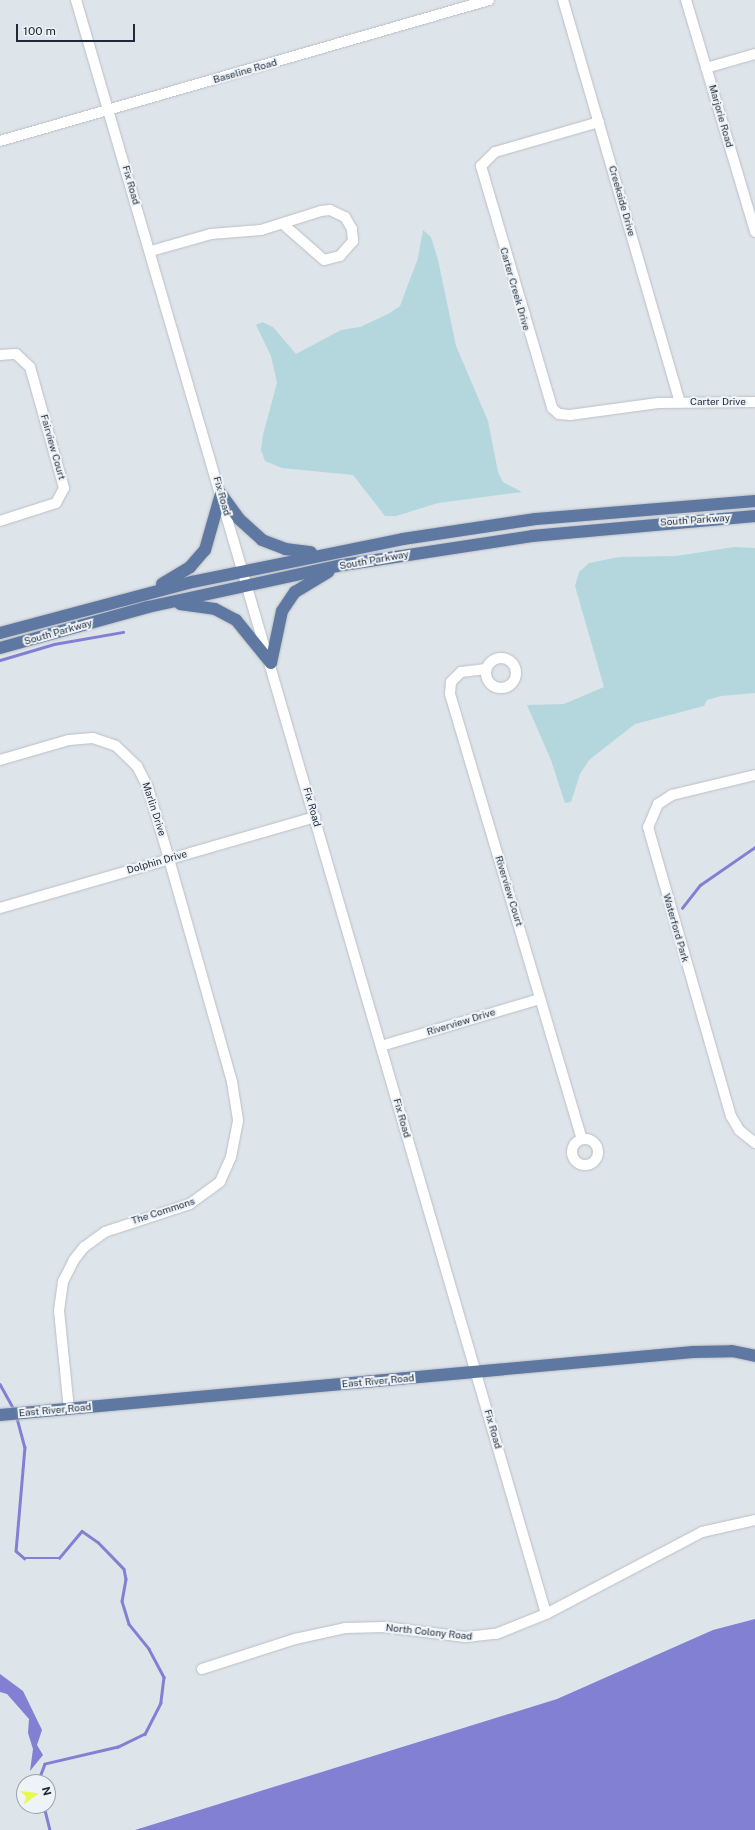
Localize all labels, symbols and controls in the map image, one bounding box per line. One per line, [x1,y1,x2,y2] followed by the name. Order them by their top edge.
[18,16,137,42] scale bar
[23,24,56,38] text: 100 m
[212,56,278,86] street label: Baseline Road
[706,83,736,149] street label: Marjorie Road
[120,164,142,206] street label: Fix Road
[606,164,638,238] street label: Creekside Drive
[497,246,533,332] street label: Carter Creek Drive
[690,396,746,408] street label: Carter Drive
[38,413,68,481] street label: Fairview Court
[211,475,233,517] street label: Fix Road
[660,512,730,528] street label: South Parkway
[338,548,410,572] street label: South Parkway
[23,617,93,647] street label: South Parkway
[140,781,168,837] street label: Marlin Drive
[301,786,323,828] street label: Fix Road
[126,848,188,876] street label: Dolphin Drive
[493,854,525,928] street label: Riverview Court
[660,892,692,964] street label: Waterford Park
[425,1006,497,1038] street label: Riverview Drive
[391,1097,413,1139] street label: Fix Road
[130,1195,196,1227] street label: The Commons
[341,1372,415,1390] street label: East River Road
[18,1401,92,1419] street label: East River Road
[482,1408,504,1450] street label: Fix Road
[385,1621,473,1643] street label: North Colony Road
[16,1774,56,1814] north arrow
[40,1785,54,1797] text: N

